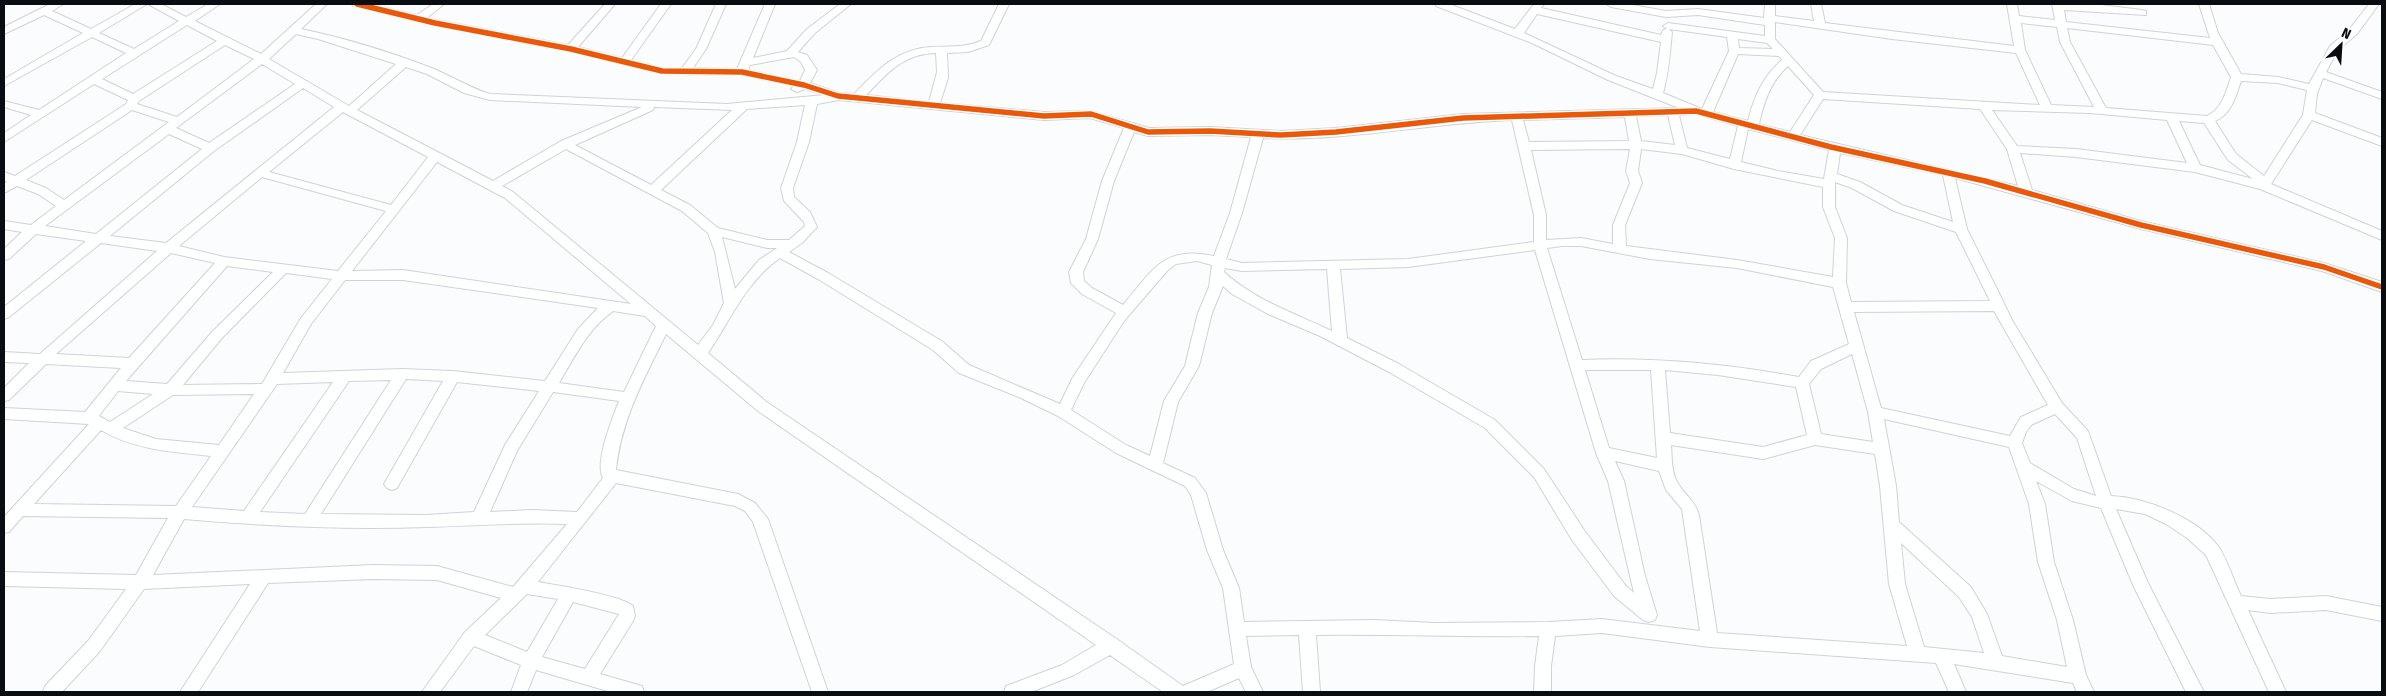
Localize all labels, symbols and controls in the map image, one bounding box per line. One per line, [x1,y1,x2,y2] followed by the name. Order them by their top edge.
[2316,20,2366,70] north arrow
[2339,24,2354,43] text: N

